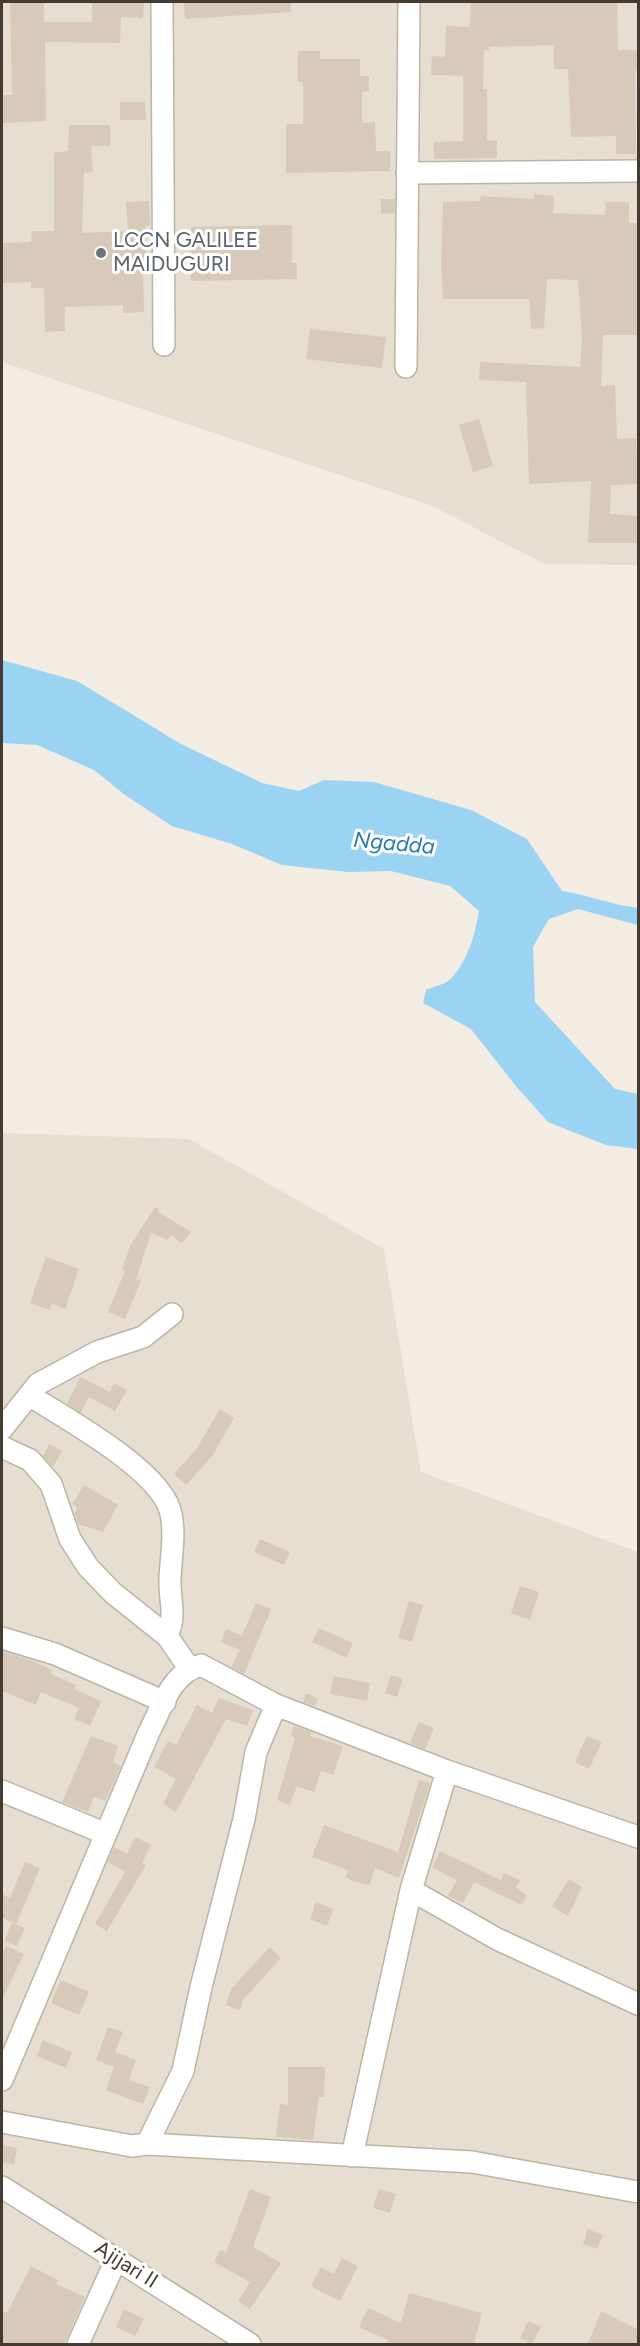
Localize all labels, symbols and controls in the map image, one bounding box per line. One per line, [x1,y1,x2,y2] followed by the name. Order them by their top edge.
[113,228,258,278] place label: LCCN GALILEE MAIDUGURI
[94,246,108,260] marker: LCCN GALILEE MAIDUGURI
[352,827,436,861] water label: Ngadda
[90,2236,162,2294] street label: Ajijari II

